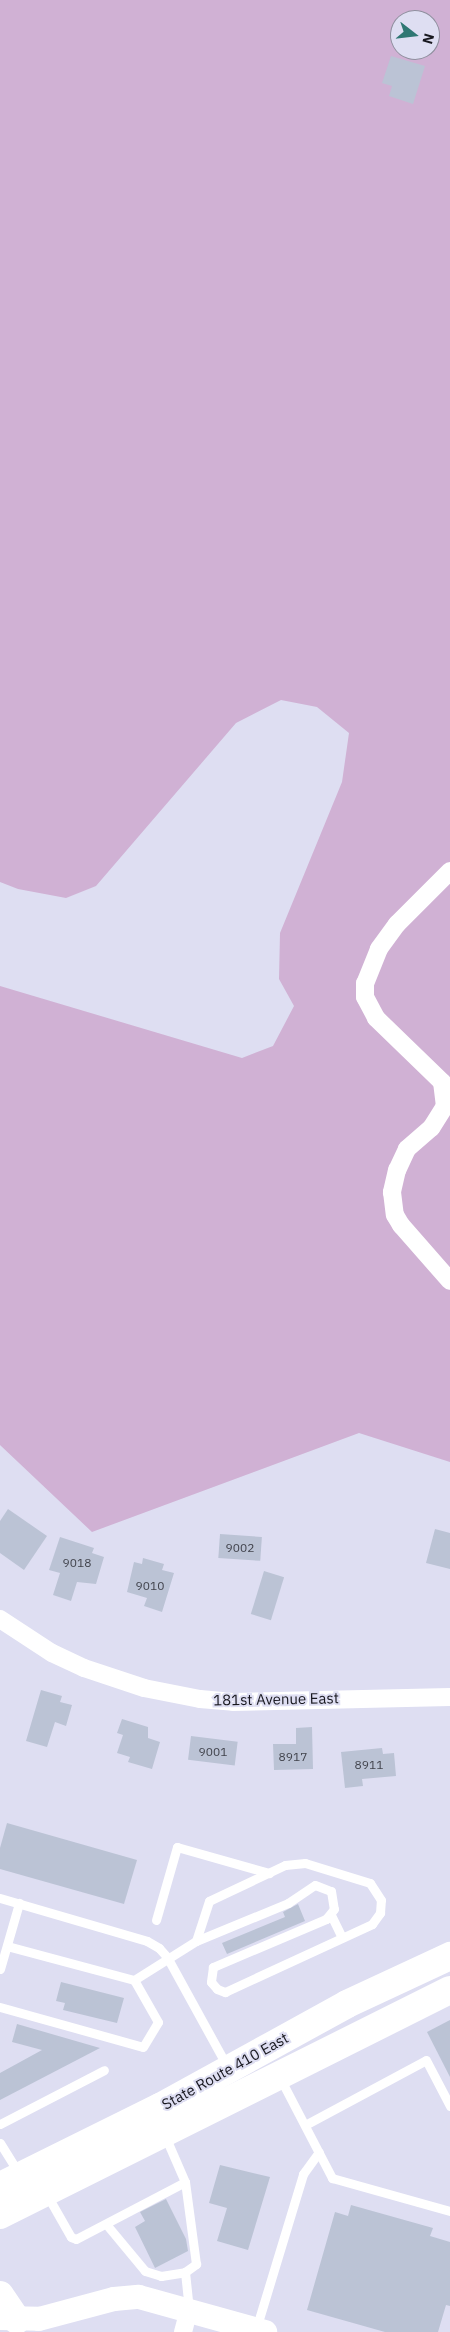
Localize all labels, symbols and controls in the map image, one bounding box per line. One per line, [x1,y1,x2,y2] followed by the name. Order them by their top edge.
[390,10,440,60] north arrow
[418,31,439,46] text: N
[226,1541,254,1555] house number: 9002
[63,1556,91,1570] house number: 9018
[136,1579,164,1593] house number: 9010
[213,1689,339,1709] street label: 181st Avenue East
[199,1745,227,1759] house number: 9001
[279,1750,307,1764] house number: 8917
[355,1758,383,1772] house number: 8911
[159,2029,291,2113] street label: State Route 410 East

